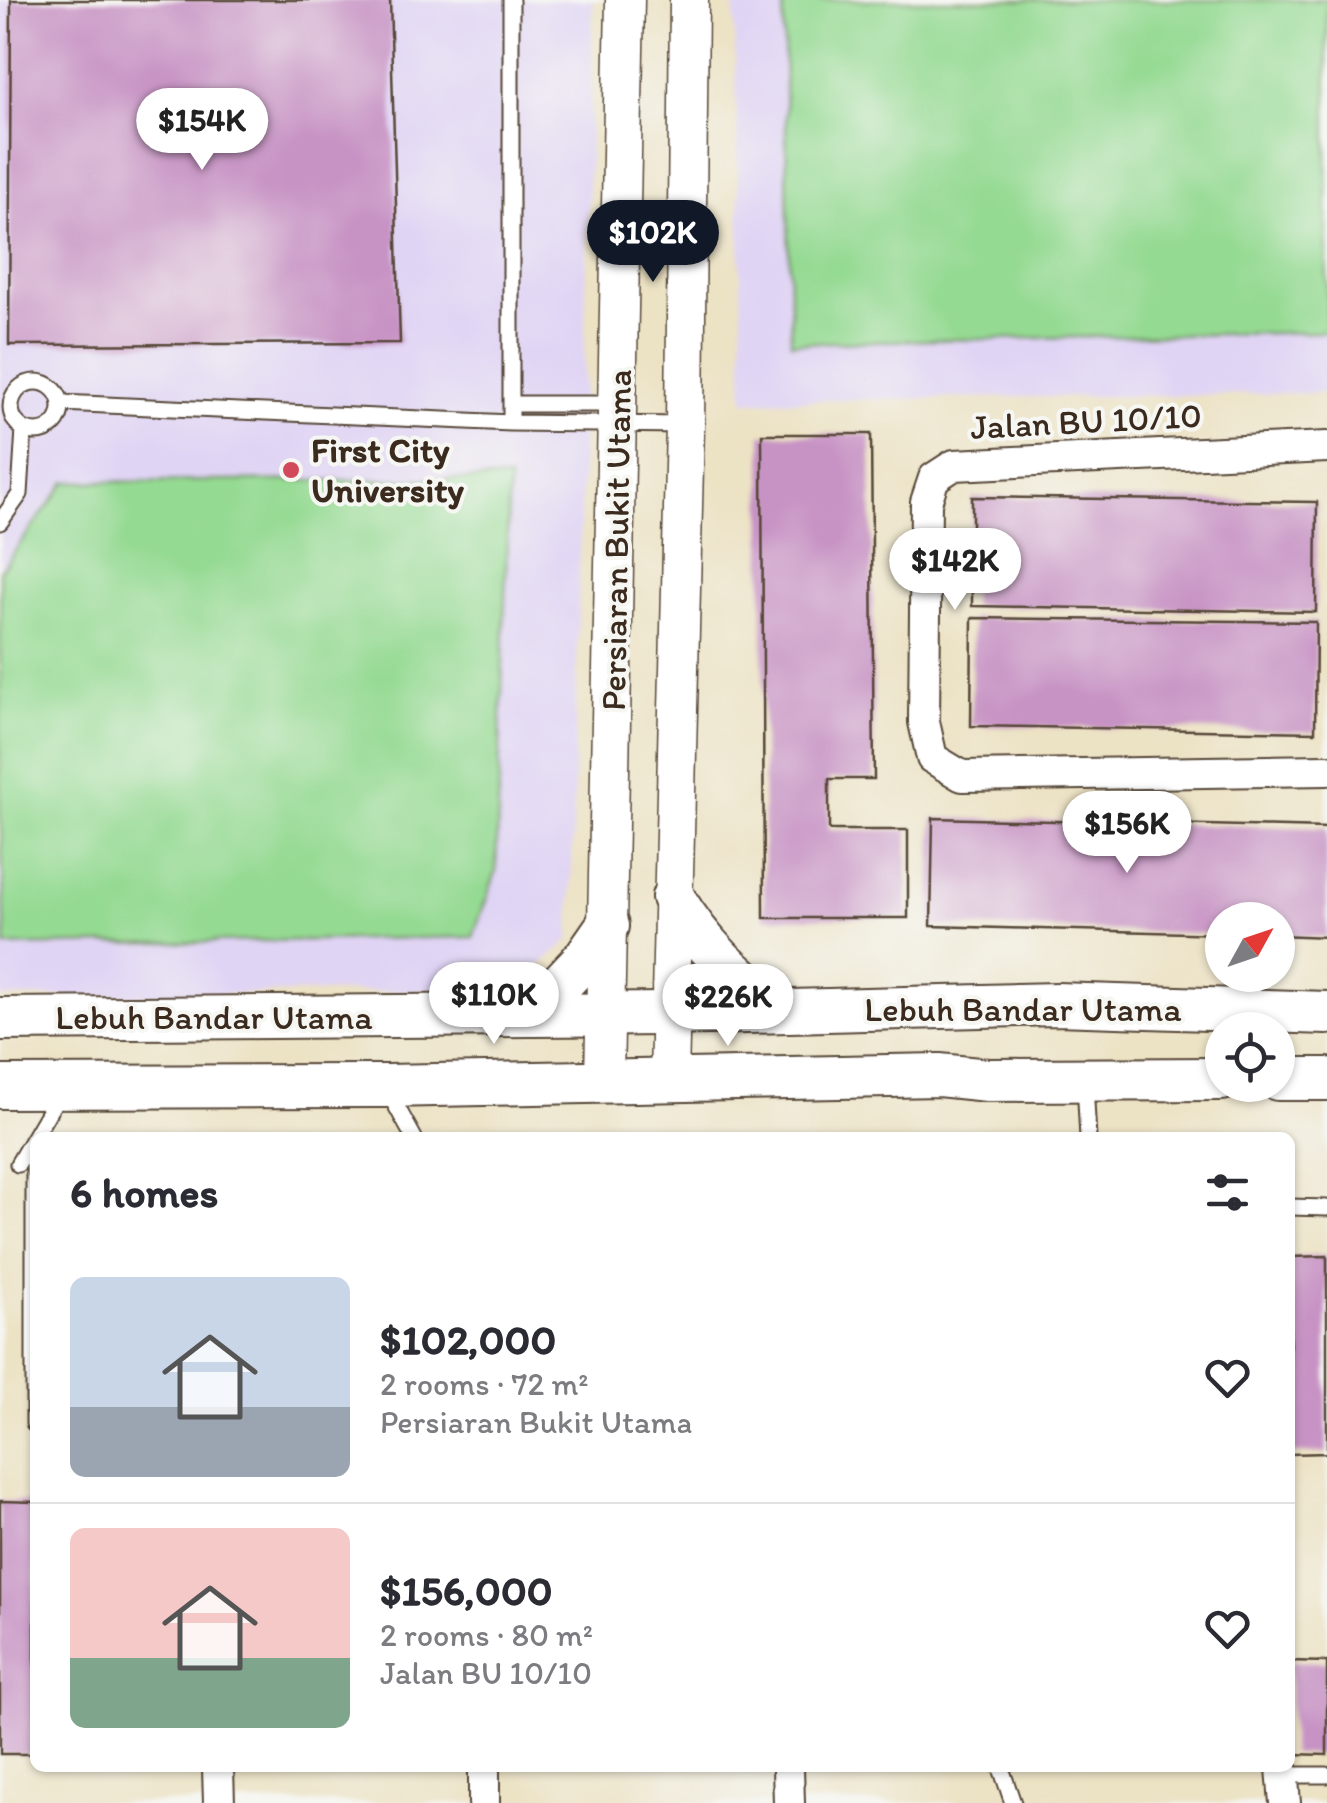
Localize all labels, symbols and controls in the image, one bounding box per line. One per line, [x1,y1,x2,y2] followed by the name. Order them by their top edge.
[132,88,272,173] pin: $154K
[158,101,246,139] text: $154K
[583,200,723,285] pin: $102K
[609,213,697,251] text: $102K
[592,369,640,711] street label: Persiaran Bukit Utama
[969,394,1203,448] street label: Jalan BU 10/10
[311,429,464,511] place label: First City University
[280,459,302,481] marker: First City University
[885,528,1025,613] pin: $142K
[911,541,999,579] text: $142K
[1057,791,1197,876] pin: $156K
[1084,804,1170,842] text: $156K
[1205,902,1295,992] north arrow
[1205,902,1295,1102] map controls
[424,962,564,1047] pin: $110K
[658,964,798,1049] pin: $226K
[451,975,537,1013] text: $110K
[684,977,772,1015] text: $226K
[864,988,1182,1030] street label: Lebuh Bandar Utama
[55,996,373,1038] street label: Lebuh Bandar Utama
[1205,1012,1295,1102] button: locate
[1200,1165,1255,1220] icon: filters
[70,1167,218,1218] text: 6 homes
[380,1314,556,1365] text: $102,000
[150,1317,270,1437] icon: home
[1200,1350,1255,1405] icon: heart
[380,1365,588,1403] text: 2 rooms · 72 m²
[380,1403,692,1441] text: Persiaran Bukit Utama
[380,1565,553,1616] text: $156,000
[150,1568,270,1688] icon: home
[1200,1601,1255,1656] icon: heart
[380,1616,593,1654] text: 2 rooms · 80 m²
[380,1654,592,1692] text: Jalan BU 10/10

